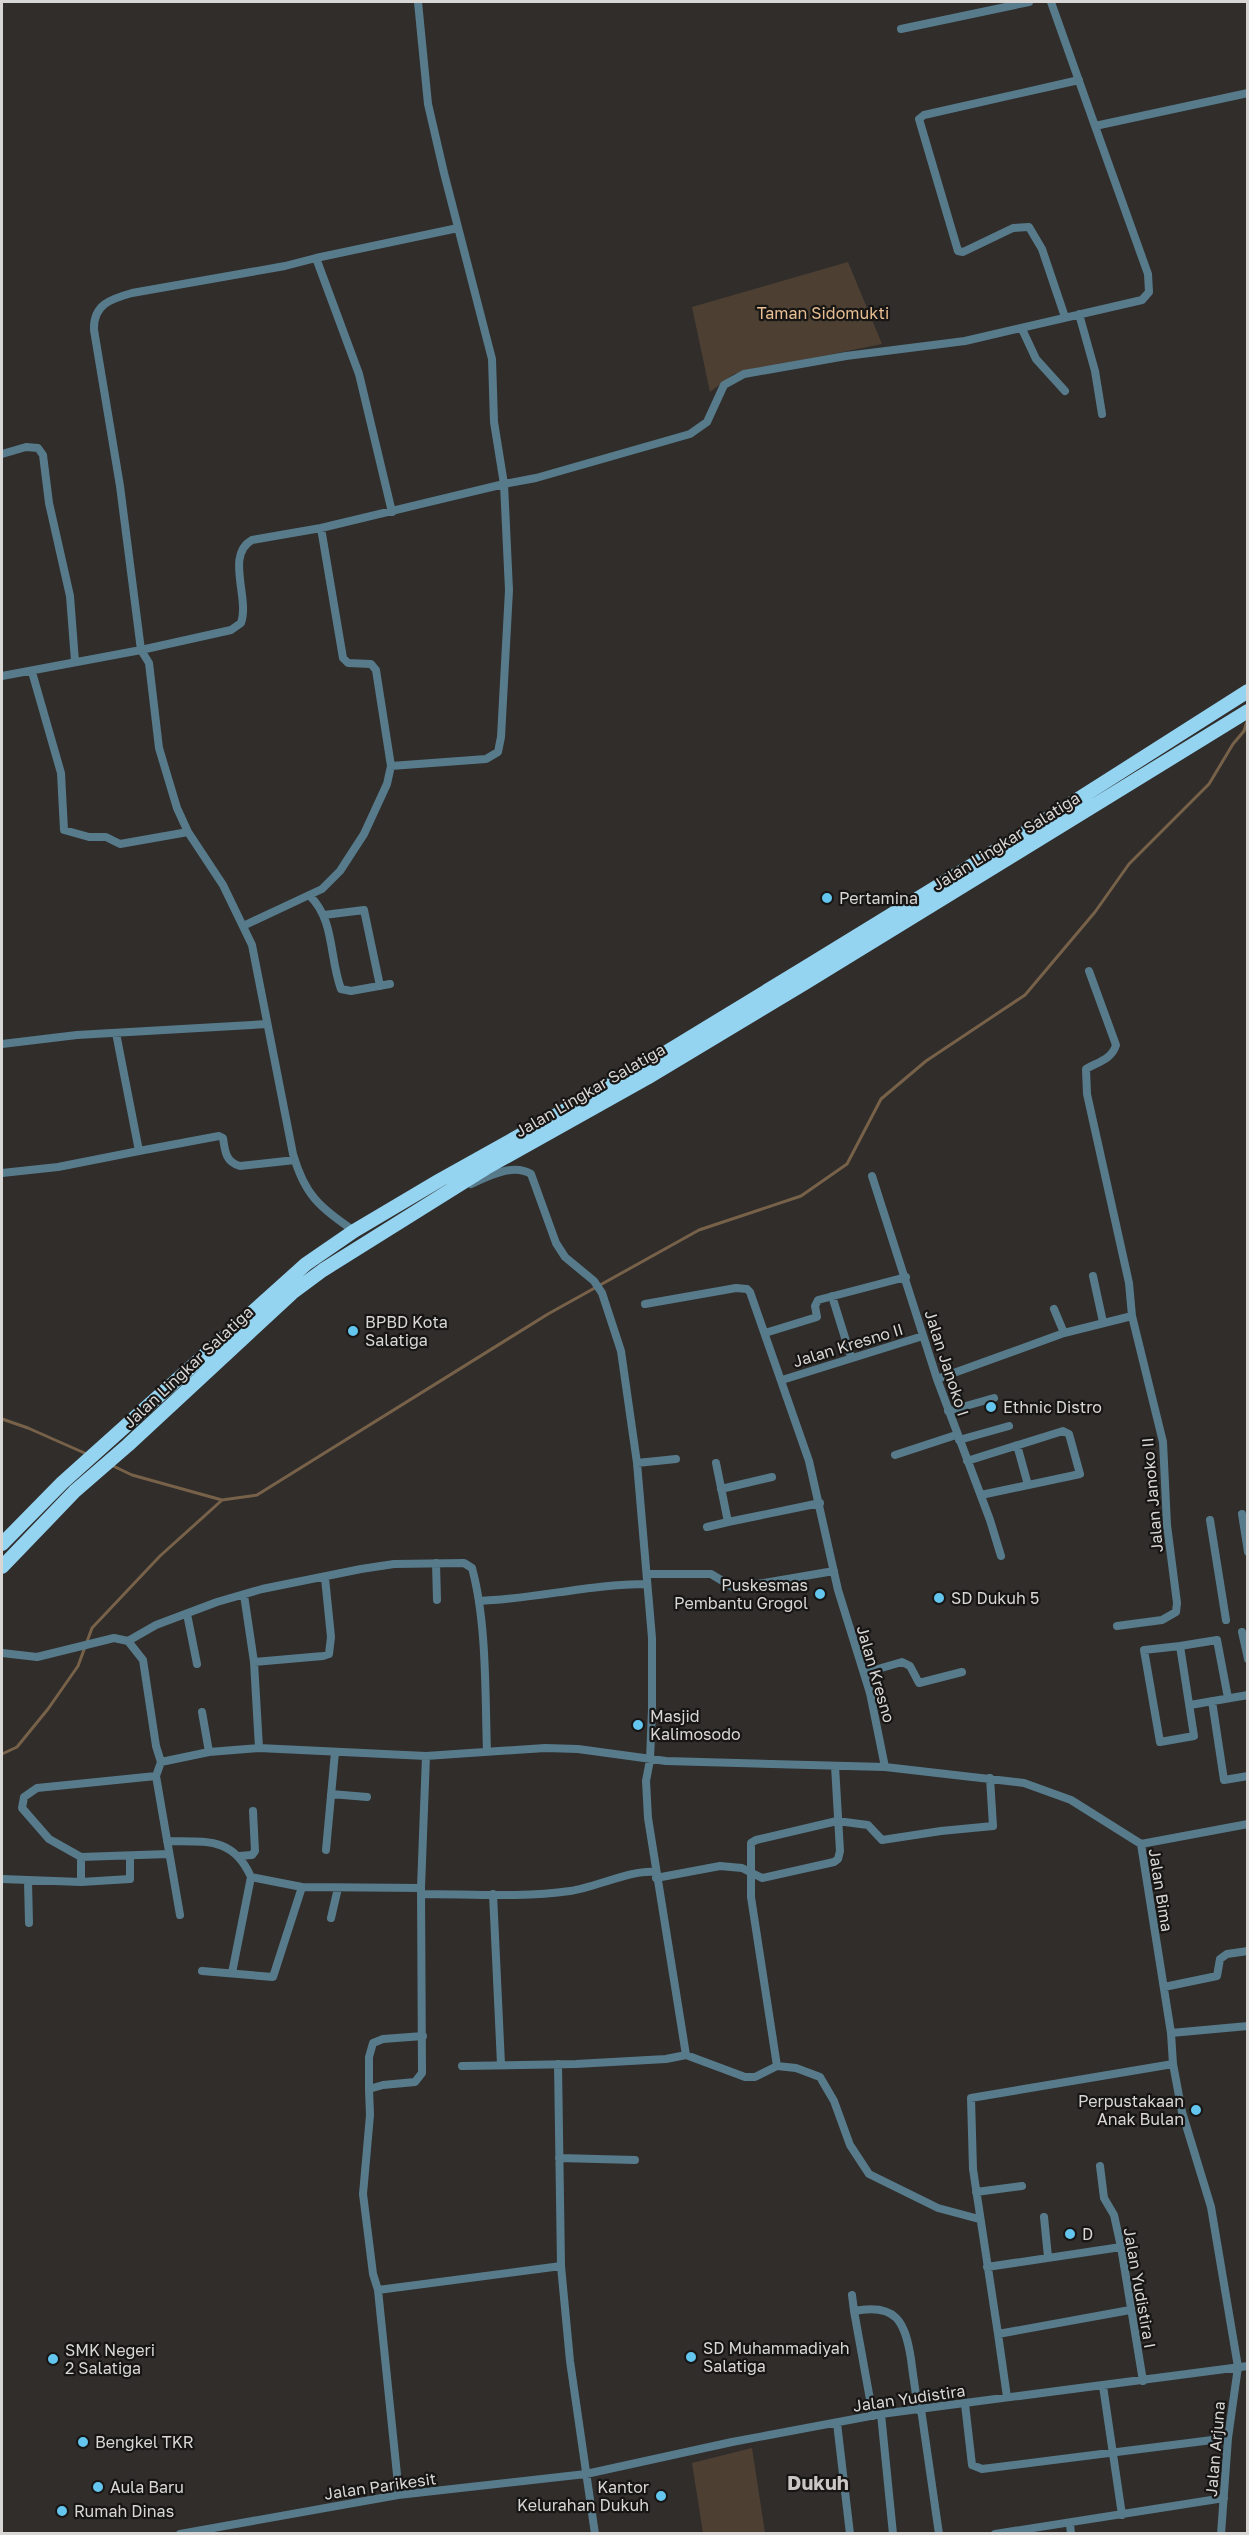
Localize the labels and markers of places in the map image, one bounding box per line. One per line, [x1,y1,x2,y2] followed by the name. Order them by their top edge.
[839,888,918,908] place label: Pertamina
[820,891,834,905] marker: Pertamina
[365,1312,448,1350] place label: BPBD Kota Salatiga
[346,1324,360,1338] marker: BPBD Kota Salatiga
[1003,1397,1102,1417] place label: Ethnic Distro
[984,1400,998,1414] marker: Ethnic Distro
[674,1575,808,1613] place label: Puskesmas Pembantu Grogol
[813,1587,827,1601] marker: Puskesmas Pembantu Grogol
[951,1588,1039,1608] place label: SD Dukuh 5
[932,1591,946,1605] marker: SD Dukuh 5
[650,1706,741,1744] place label: Masjid Kalimosodo
[631,1718,645,1732] marker: Masjid Kalimosodo
[1078,2091,1184,2129] place label: Perpustakaan Anak Bulan
[1189,2103,1203,2117] marker: Perpustakaan Anak Bulan
[1082,2224,1093,2244] place label: D
[1063,2227,1077,2241] marker: D
[703,2338,850,2376] place label: SD Muhammadiyah Salatiga
[65,2340,155,2378] place label: SMK Negeri 2 Salatiga
[684,2350,698,2364] marker: SD Muhammadiyah Salatiga
[46,2352,60,2366] marker: SMK Negeri 2 Salatiga
[95,2432,194,2452] place label: Bengkel TKR
[76,2435,90,2449] marker: Bengkel TKR
[110,2477,184,2497] place label: Aula Baru
[517,2477,649,2515] place label: Kantor Kelurahan Dukuh
[91,2480,105,2494] marker: Aula Baru
[654,2489,668,2503] marker: Kantor Kelurahan Dukuh
[74,2501,174,2521] place label: Rumah Dinas
[55,2504,69,2518] marker: Rumah Dinas

